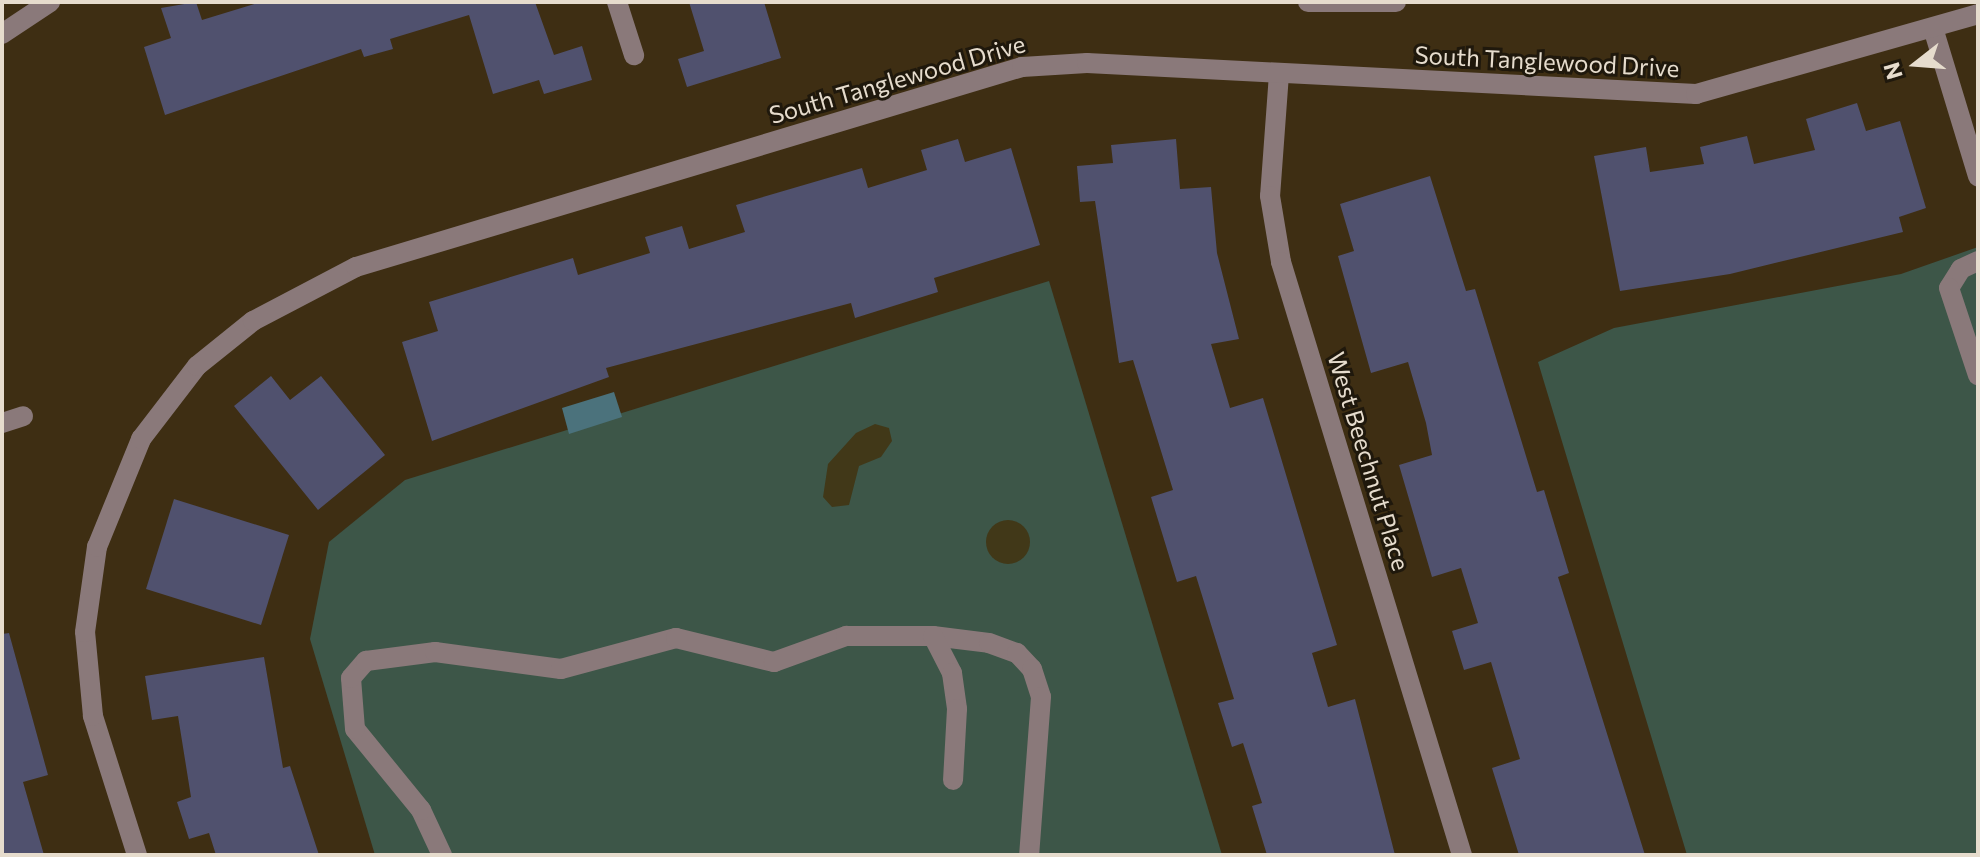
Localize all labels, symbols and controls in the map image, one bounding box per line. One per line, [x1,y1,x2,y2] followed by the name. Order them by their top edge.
[1876,24,1956,104] north arrow
[766,29,1028,129] street label: South Tanglewood Drive
[1414,40,1680,82] street label: South Tanglewood Drive
[1877,59,1908,83] text: N
[1322,348,1416,574] street label: West Beechnut Place

